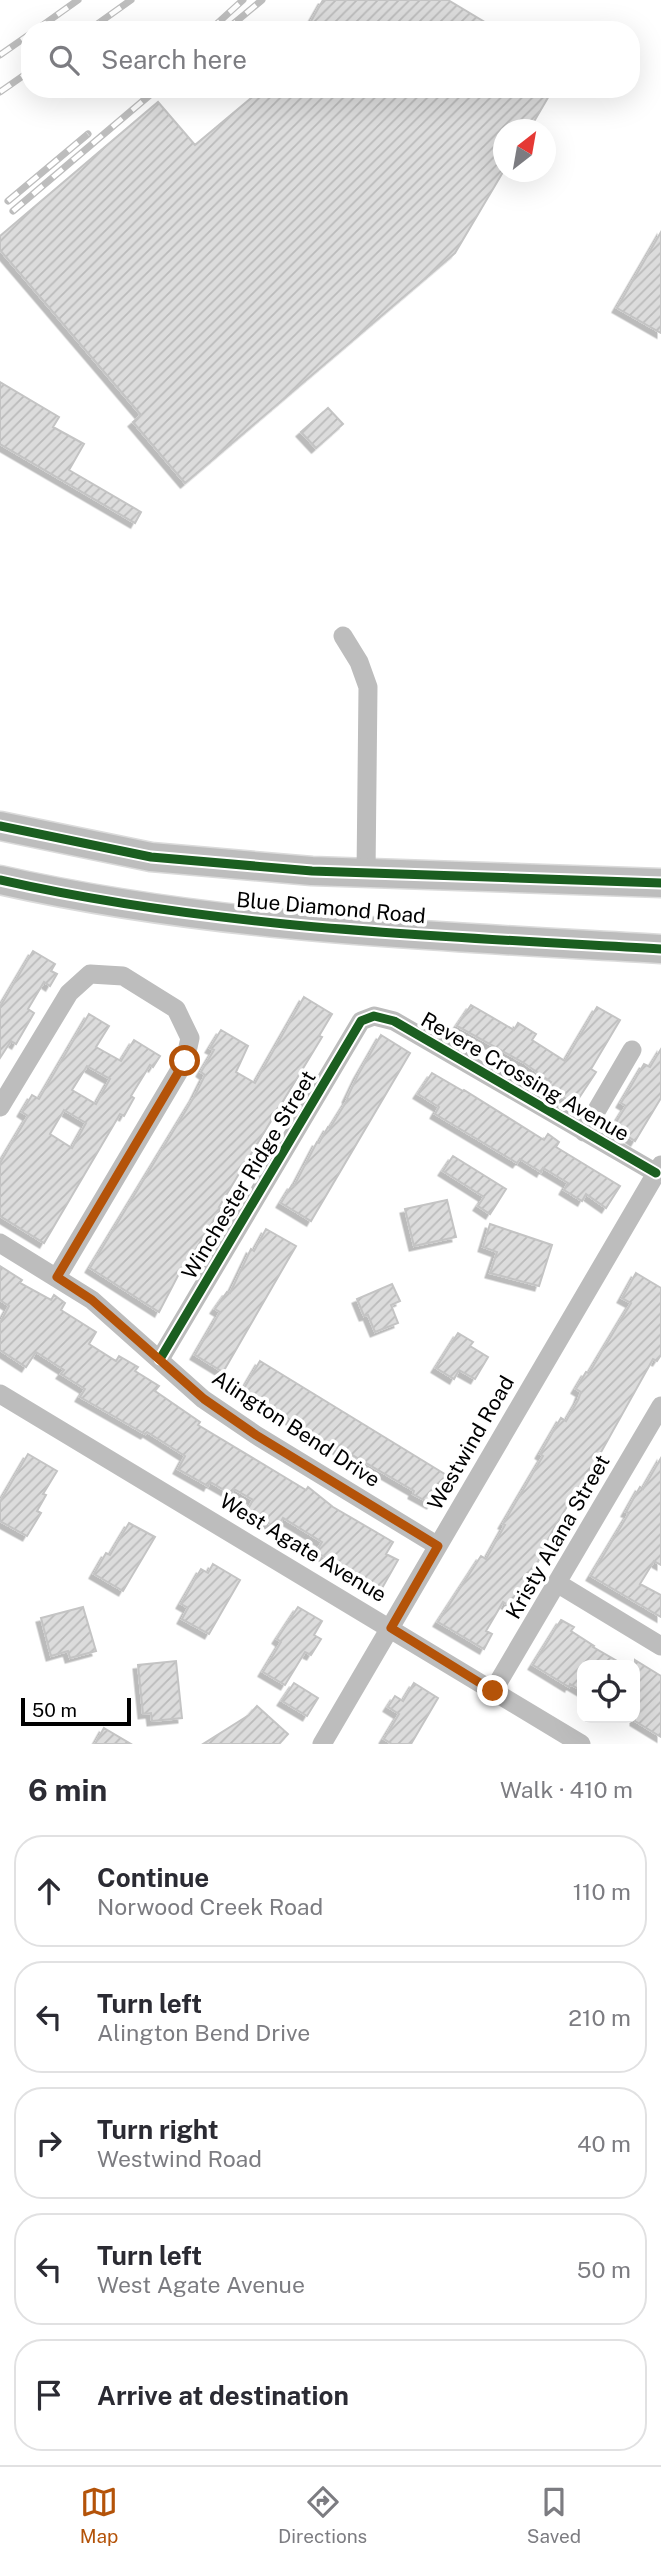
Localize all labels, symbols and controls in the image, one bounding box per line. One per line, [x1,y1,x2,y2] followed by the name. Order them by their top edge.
[21,21,640,98] search box
[45,41,83,79] icon: search
[101,44,247,75] text: Search here
[493,119,556,182] north arrow
[235,887,427,928] street label: Blue Diamond Road
[417,1007,634,1146] street label: Revere Crossing Avenue
[169,1045,200,1076] route start
[176,1066,321,1284] street label: Winchester Ridge Street
[208,1365,385,1492] street label: Alington Bend Drive
[422,1371,519,1514] street label: Westwind Road
[500,1450,615,1623] street label: Kristy Alana Street
[215,1488,391,1607] street label: West Agate Avenue
[577,1660,640,1723] map controls
[577,1660,640,1723] button: locate
[477,1675,508,1706] route end
[21,1695,131,1727] scale bar
[32,1699,77,1721] text: 50 m
[28,1772,107,1808] text: 6 min
[500,1776,633,1803] text: Walk · 410 m
[97,1862,209,1893] text: Continue
[30,1872,68,1910] icon: ahead
[573,1878,631,1905] text: 110 m
[97,1893,323,1920] text: Norwood Creek Road
[97,1988,202,2019] text: Turn left
[30,1998,68,2036] icon: left
[568,2004,631,2031] text: 210 m
[97,2019,310,2046] text: Alington Bend Drive
[97,2114,219,2145] text: Turn right
[30,2124,68,2162] icon: right
[577,2130,631,2157] text: 40 m
[97,2145,262,2172] text: Westwind Road
[97,2240,202,2271] text: Turn left
[30,2250,68,2288] icon: left
[577,2256,631,2283] text: 50 m
[97,2271,305,2298] text: West Agate Avenue
[30,2376,68,2414] icon: arrive
[97,2380,349,2411] text: Arrive at destination
[80,2483,118,2547] tab: Map
[278,2483,367,2547] tab: Directions
[527,2483,581,2547] tab: Saved

